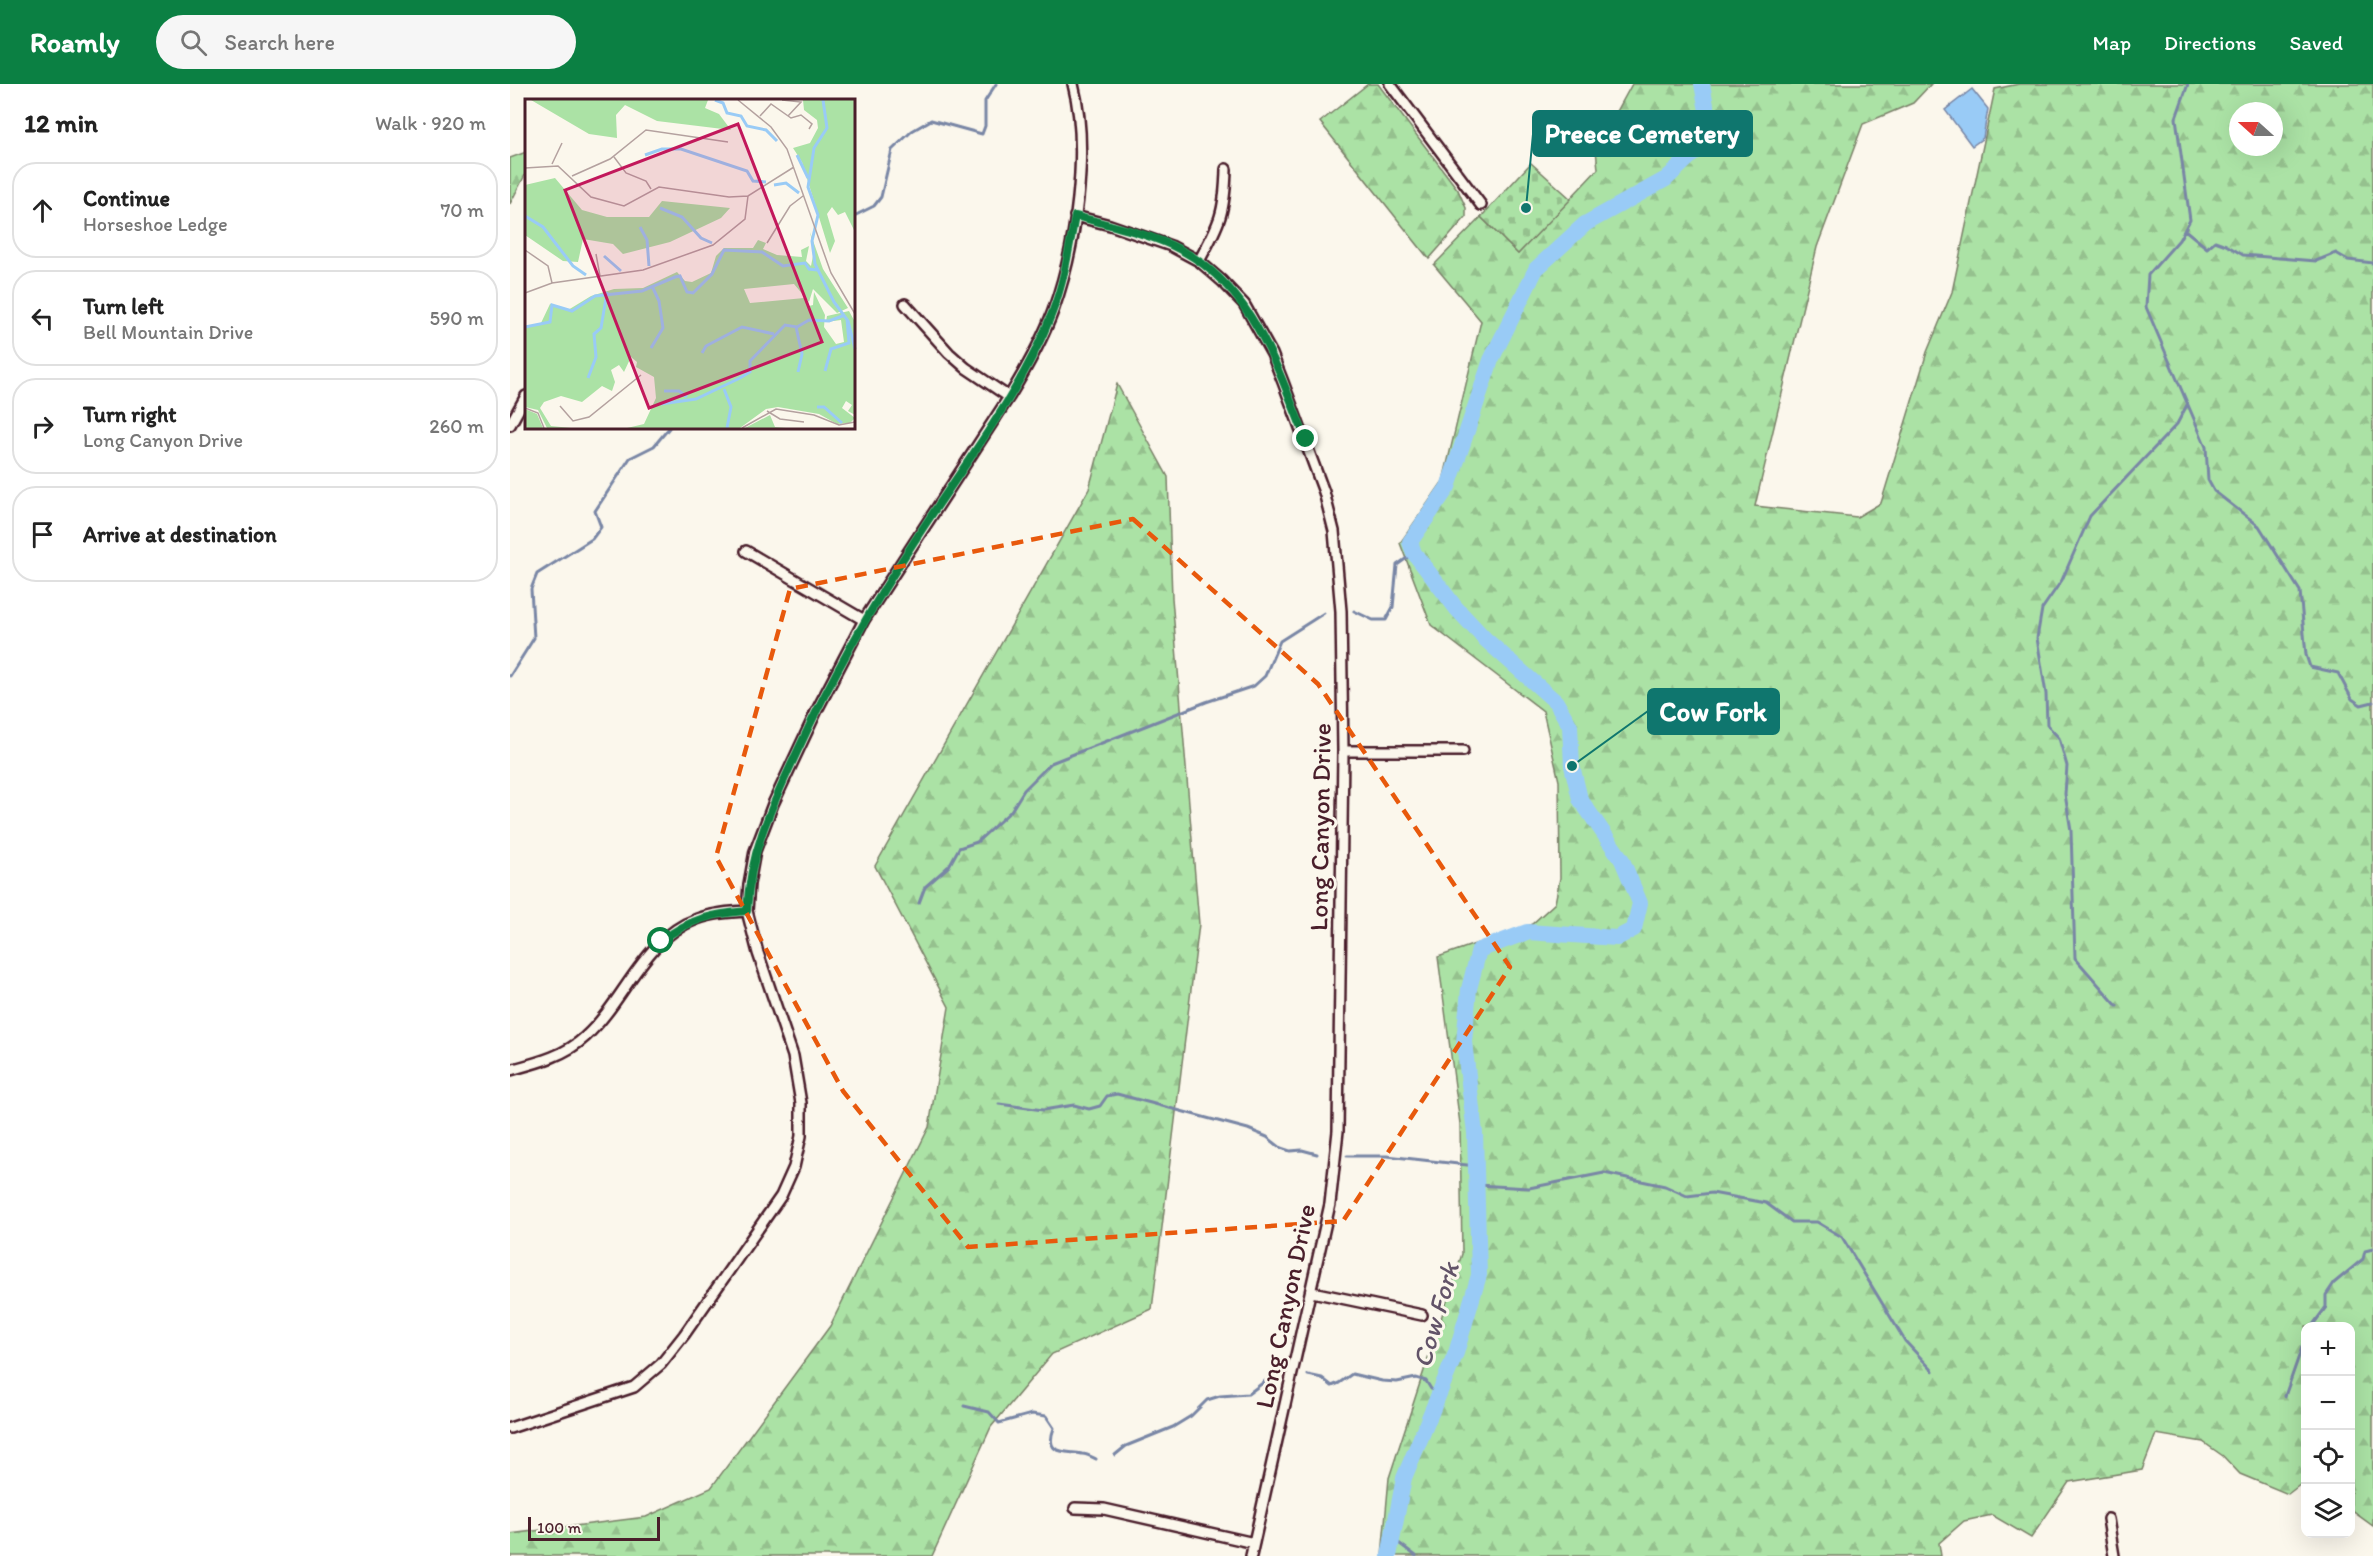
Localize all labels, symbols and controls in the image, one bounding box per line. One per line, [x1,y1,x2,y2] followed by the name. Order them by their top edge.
[156,15,576,69] search box
[30,25,120,59] text: Roamly
[177,26,210,59] icon: search
[225,29,335,56] text: Search here
[2093,30,2131,55] text: Map
[2164,30,2256,55] text: Directions
[2289,30,2343,55] text: Saved
[525,99,855,429] inset map
[2229,102,2283,156] north arrow
[24,107,98,139] text: 12 min
[375,111,486,135] text: Walk · 920 m
[1533,111,1752,156] callout: Preece Cemetery
[1544,117,1740,150] text: Preece Cemetery
[83,185,170,212] text: Continue
[26,194,59,227] icon: ahead
[440,198,484,222] text: 70 m
[83,212,228,236] text: Horseshoe Ledge
[83,293,164,320] text: Turn left
[26,302,59,335] icon: left
[429,306,484,330] text: 590 m
[83,320,253,344] text: Bell Mountain Drive
[83,401,177,428] text: Turn right
[26,410,59,443] icon: right
[429,414,484,438] text: 260 m
[1292,425,1318,451] route end
[83,428,243,452] text: Long Canyon Drive
[26,518,59,551] icon: arrive
[83,521,277,548] text: Arrive at destination
[1648,689,1779,734] callout: Cow Fork
[1659,695,1768,728] text: Cow Fork
[1302,723,1338,931] street label: Long Canyon Drive
[647,927,673,953] route start
[1248,1201,1322,1411] street label: Long Canyon Drive
[1405,1257,1467,1371] water label: Cow Fork
[2301,1322,2355,1538] map controls
[2301,1322,2355,1376] button: +
[2301,1376,2355,1430] button: −
[2301,1430,2355,1484] button: locate
[2301,1484,2355,1538] button: layers
[528,1514,660,1542] scale bar
[537,1518,581,1537] text: 100 m

